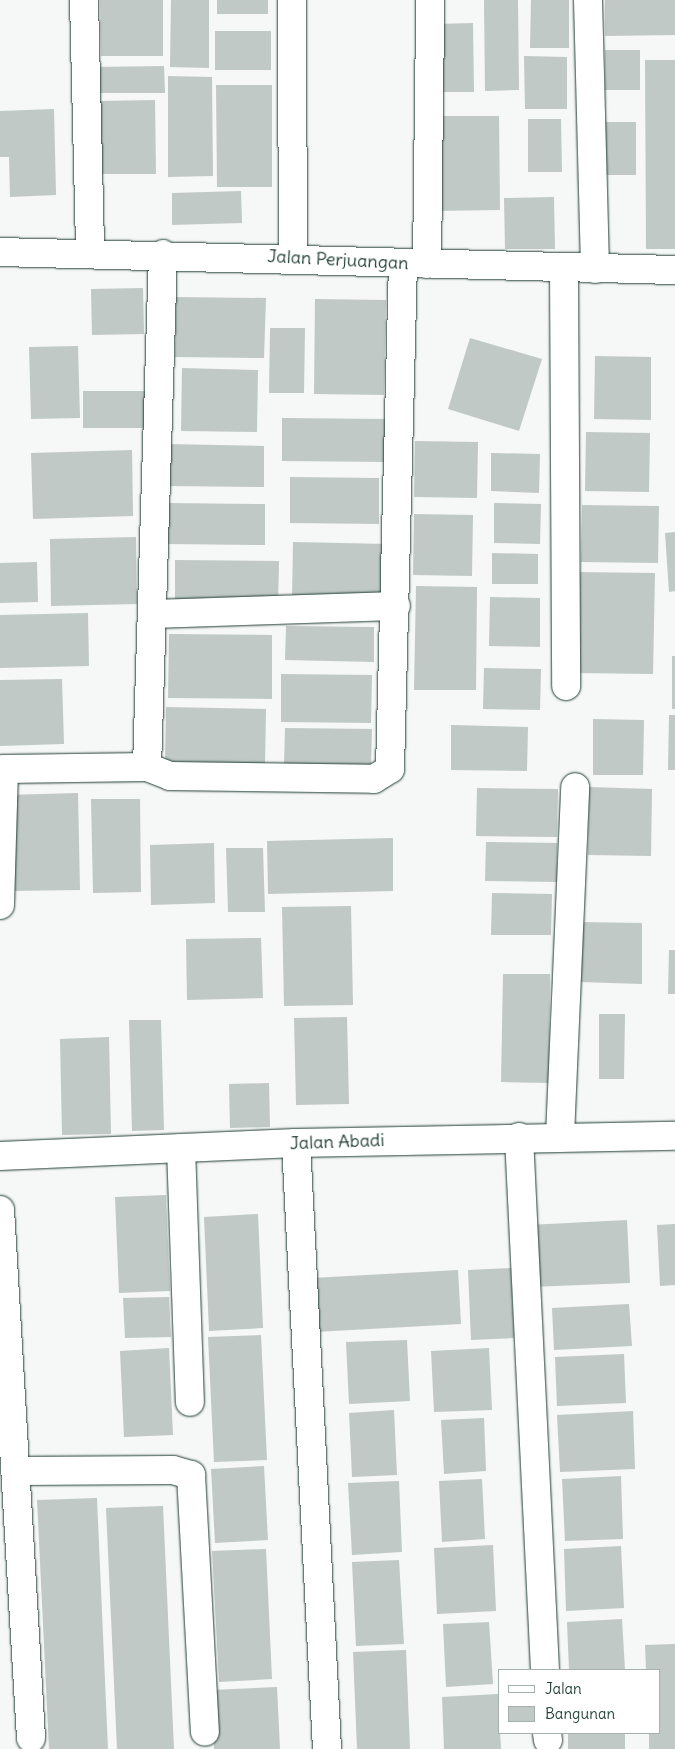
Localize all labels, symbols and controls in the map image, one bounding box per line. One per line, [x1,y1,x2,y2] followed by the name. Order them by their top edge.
[267,246,409,274] street label: Jalan Perjuangan
[289,1130,385,1154] street label: Jalan Abadi
[498,1669,660,1734] legend
[545,1679,582,1698] text: Jalan
[545,1704,615,1723] text: Bangunan

